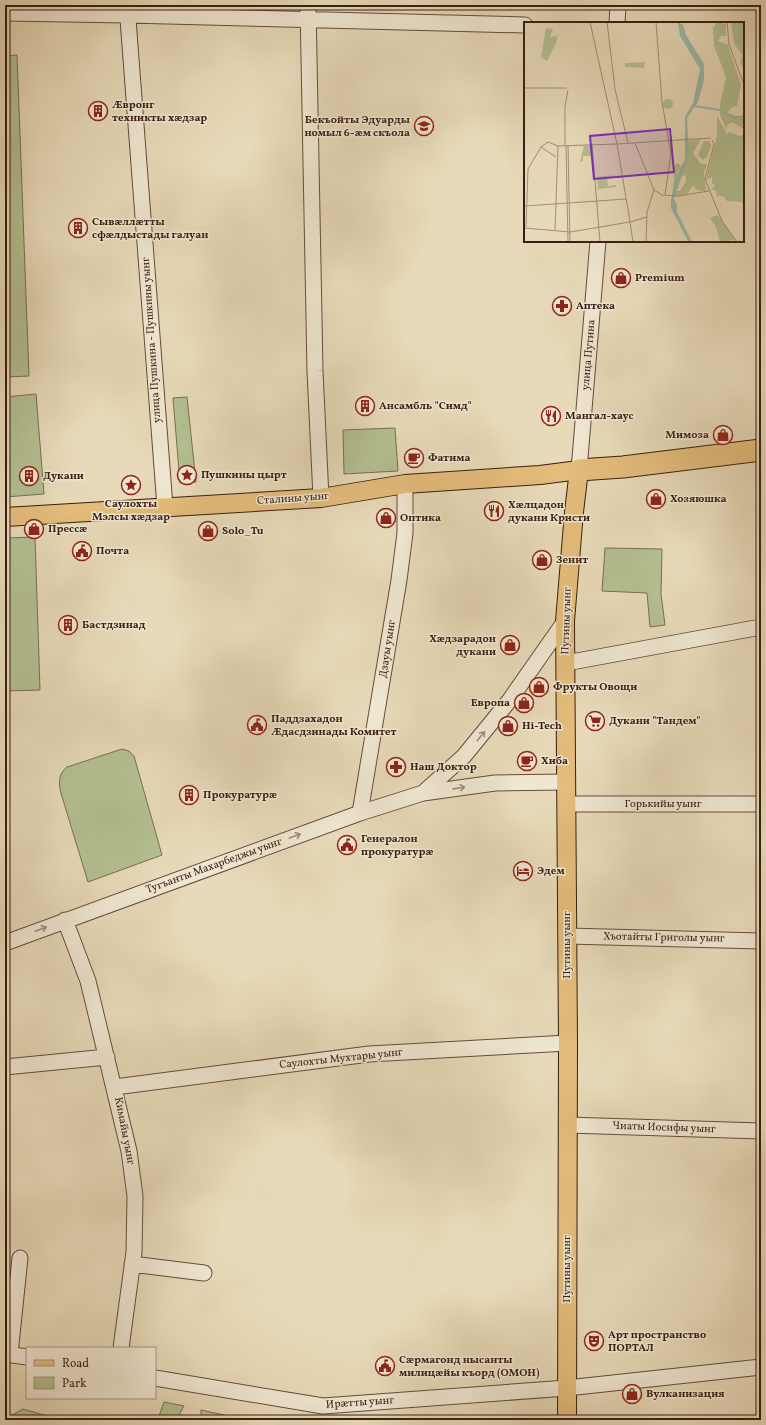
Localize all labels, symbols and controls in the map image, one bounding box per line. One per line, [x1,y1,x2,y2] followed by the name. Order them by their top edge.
[524,22,744,242] inset map
[112,98,207,126] place label: Æвpонг техникты хæдзар
[87,100,109,122] building icon: Æвpонг техникты хæдзар
[304,113,410,141] place label: Бекъойты Эдуарды номыл 6-æм скъола
[413,115,435,137] school or university icon: Бекъойты Эдуарды номыл 6-æм скъола
[92,215,208,243] place label: Сывæллæтты сфæлдыстады галуан
[67,217,89,239] building icon: Сывæллæтты сфæлдыстады галуан
[139,256,165,423] street label: улица Пушкина - Пушкины уынг
[610,267,632,289] shop icon: Premium
[635,271,685,286] place label: Premium
[551,295,573,317] pharmacy icon: Аптека
[576,299,615,314] place label: Аптека
[578,318,600,391] street label: улица Путина
[354,395,376,417] building icon: Ансамбль "Симд"
[379,399,472,414] place label: Ансамбль "Симд"
[540,405,562,427] restaurant icon: Мангал-хаус
[565,409,634,424] place label: Мангал-хаус
[712,424,734,446] shop icon: Мимоза
[665,428,709,443] place label: Мимоза
[403,447,425,469] cafe icon: Фатима
[428,451,470,466] place label: Фатима
[176,464,198,486] place icon: Пушкины цырт
[18,465,40,487] building icon: Дукани
[201,468,287,483] place label: Пушкины цырт
[43,469,84,484] place label: Дукани
[120,474,142,496] place icon: Саулохты Мэлсы хæдзар
[645,488,667,510] shop icon: Хозяюшка
[257,489,330,509] street label: Сталины уынг
[670,492,727,507] place label: Хозяюшка
[92,497,170,525] place label: Саулохты Мэлсы хæдзар
[508,498,590,526] place label: Хæлцадон дукани Кристи
[483,500,505,522] restaurant icon: Хæлцадон дукани Кристи
[375,507,397,529] shop icon: Оптика
[400,511,441,526] place label: Оптика
[23,518,45,540] shop icon: Прессæ
[197,520,219,542] shop icon: Solo_Tu
[48,522,87,537] place label: Прессæ
[222,524,264,539] place label: Solo_Tu
[71,540,93,562] public building icon: Почта
[96,544,129,559] place label: Почта
[531,549,553,571] shop icon: Зенит
[556,553,588,568] place label: Зенит
[558,587,576,655] street label: Путины уынг
[57,614,79,636] building icon: Бастдзинад
[82,618,146,633] place label: Бастдзинад
[376,619,400,679] street label: Дзауы уынг
[429,632,496,660] place label: Хæдзарадон дукани
[499,634,521,656] shop icon: Хæдзарадон дукани
[528,676,550,698] shop icon: Фрукты Овощи
[553,680,637,695] place label: Фрукты Овощи
[513,692,535,714] shop icon: Европа
[471,696,510,711] place label: Европа
[584,710,606,732] supermarket icon: Дукани "Тандем"
[271,712,397,740] place label: Паддзахадон Æдасдзинады Комитет
[246,714,268,736] public building icon: Паддзахадон Æдасдзинады Комитет
[609,714,700,729] place label: Дукани "Тандем"
[497,715,519,737] shop icon: Hi-Tech
[522,719,562,734] place label: Hi-Tech
[476,731,485,741] one-way arrow
[516,750,538,772] cafe icon: Хиба
[541,754,568,769] place label: Хиба
[385,756,407,778] pharmacy icon: Наш Доктор
[410,760,477,775] place label: Наш Доктор
[178,784,200,806] building icon: Прокуратурæ
[453,784,466,792] one-way arrow
[203,788,277,803] place label: Прокуратурæ
[624,797,702,812] street label: Горькийы уынг
[289,832,301,840] one-way arrow
[361,832,433,860] place label: Генералон прокуратурæ
[144,834,284,898] street label: Тугъанты Махарбеджы уынг
[336,834,358,856] public building icon: Генералон прокуратурæ
[512,860,534,882] hotel icon: Эдем
[537,864,565,879] place label: Эдем
[560,911,575,979] street label: Путины уынг
[35,925,47,933] one-way arrow
[603,929,725,947] street label: Хъотайты Григолы уынг
[279,1045,404,1073] street label: Саулохты Мухтары уынг
[110,1096,138,1166] street label: Кимайы уынг
[612,1119,716,1137] street label: Чиаты Иосифы уынг
[560,1235,575,1303] street label: Путины уынг
[608,1328,706,1356] place label: Арт пространство ПОРТАЛ
[583,1330,605,1352] theatre icon: Арт пространство ПОРТАЛ
[26,1347,156,1399] legend
[399,1353,540,1381] place label: Сæрмагонд нысанты милицæйы къорд (ОМОН)
[374,1355,396,1377] public building icon: Сæрмагонд нысанты милицæйы къорд (ОМОН)
[62,1356,89,1372] text: Road
[62,1376,87,1392] text: Park
[621,1383,643,1405] shop icon: Вулканизация
[646,1387,725,1402] place label: Вулканизация
[325,1393,395,1413] street label: Ирæтты уынг

